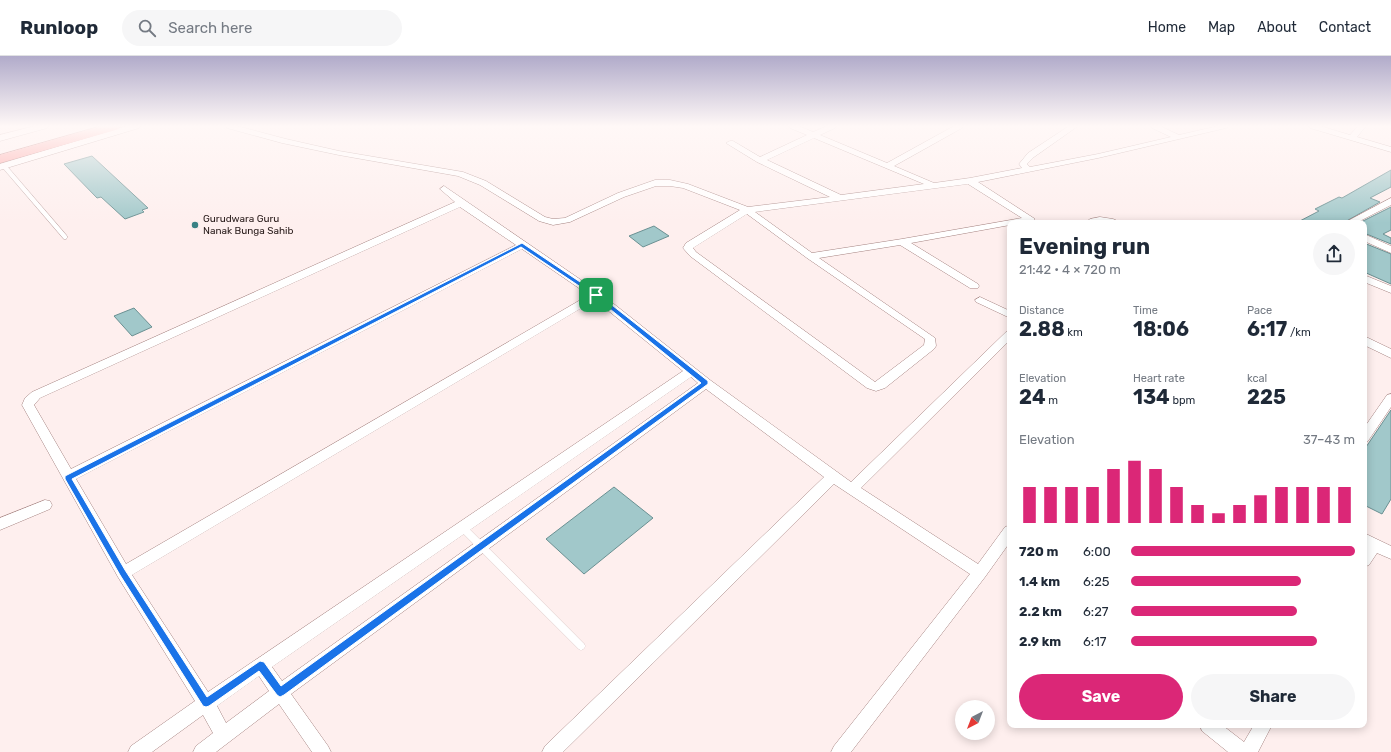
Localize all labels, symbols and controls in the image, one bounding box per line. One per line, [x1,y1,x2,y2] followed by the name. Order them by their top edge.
[122,10,402,46] search box
[20,16,98,39] text: Runloop
[136,17,158,39] icon: search
[168,19,252,37] text: Search here
[1148,19,1186,36] text: Home
[1208,19,1235,36] text: Map
[1257,19,1297,36] text: About
[1319,19,1371,36] text: Contact
[203,213,294,237] place label: Gurudwara Guru Nanak Bunga Sahib
[190,220,200,230] marker: Gurudwara Guru Nanak Bunga Sahib
[1019,233,1150,260] text: Evening run
[1313,233,1355,275] button: share
[1019,262,1121,277] text: 21:42 · 4 × 720 m
[579,278,613,312] pin
[585,284,607,306] icon: arrive
[1019,304,1064,317] text: Distance
[1133,304,1158,317] text: Time
[1247,304,1272,317] text: Pace
[1019,317,1065,341] text: 2.88
[1133,317,1189,341] text: 18:06
[1247,317,1287,341] text: 6:17
[1065,326,1083,339] text: km
[1287,326,1311,339] text: /km
[1019,372,1066,385] text: Elevation
[1133,372,1185,385] text: Heart rate
[1247,372,1267,385] text: kcal
[1019,385,1046,409] text: 24
[1133,385,1170,409] text: 134
[1247,385,1286,409] text: 225
[1046,394,1058,407] text: m
[1170,394,1195,407] text: bpm
[1019,432,1075,447] text: Elevation
[1303,432,1355,447] text: 37–43 m
[1019,544,1058,559] text: 720 m
[1083,544,1111,559] text: 6:00
[1019,574,1060,589] text: 1.4 km
[1083,574,1110,589] text: 6:25
[1019,604,1062,619] text: 2.2 km
[1083,604,1108,619] text: 6:27
[1019,634,1061,649] text: 2.9 km
[1083,634,1106,649] text: 6:17
[1019,674,1183,720] button: Save
[1191,674,1355,720] button: Share
[955,700,995,740] north arrow
[955,700,995,740] map controls

